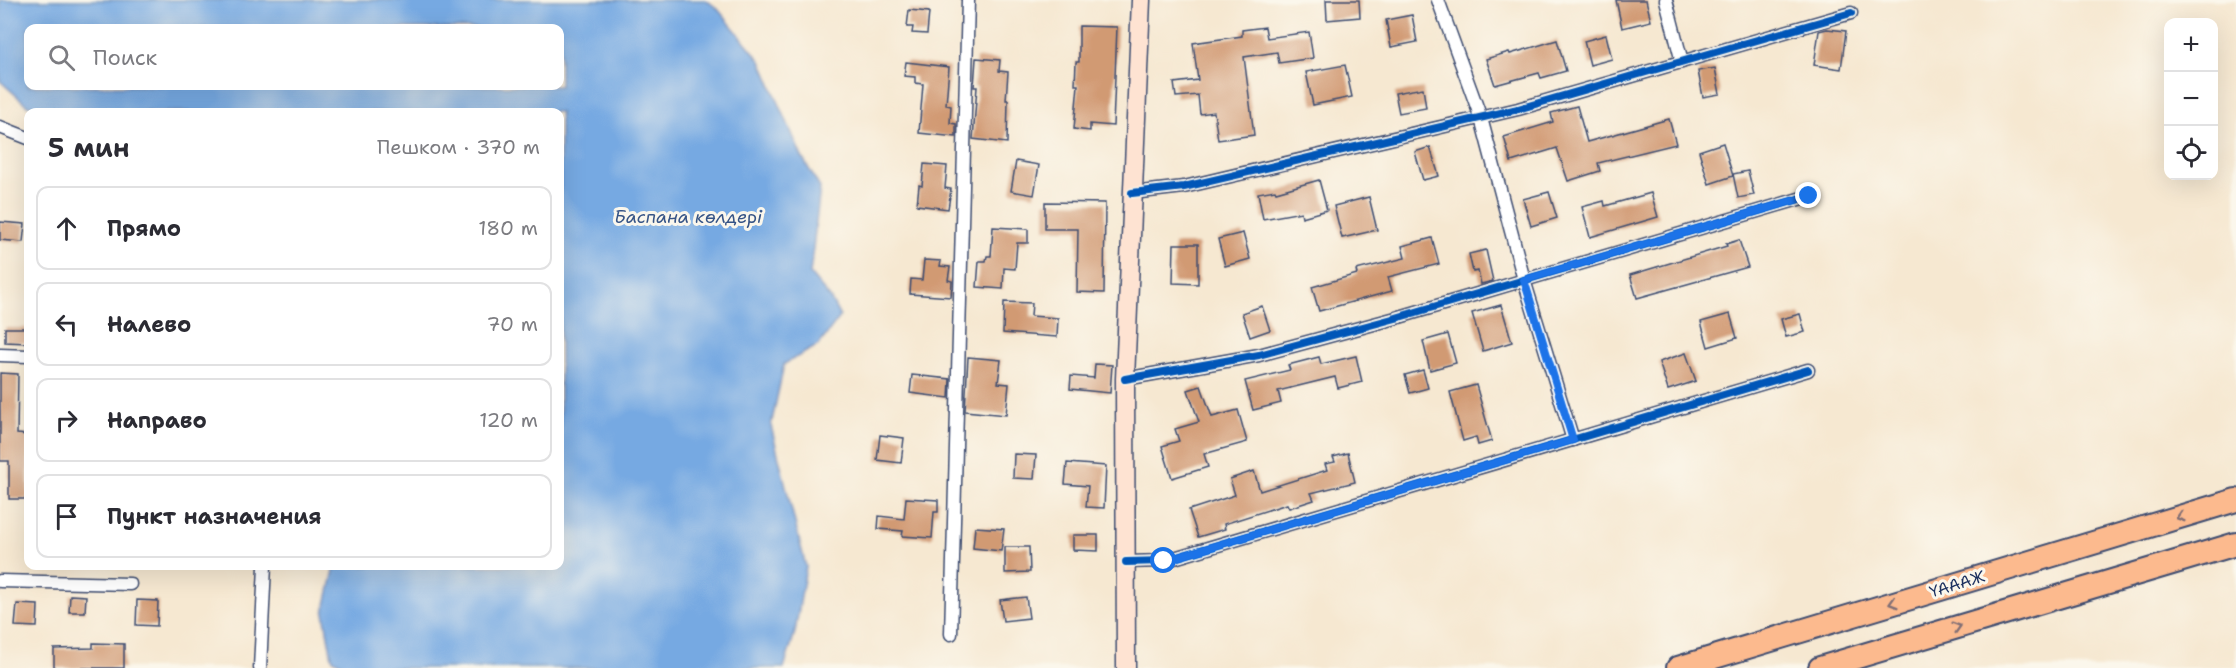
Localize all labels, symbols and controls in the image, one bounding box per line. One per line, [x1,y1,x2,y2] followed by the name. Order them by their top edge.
[2164,18,2218,180] map controls
[2164,18,2218,72] button: +
[24,24,564,90] search box
[45,41,78,74] icon: search
[93,43,157,72] text: Поиск
[2164,72,2218,126] button: −
[2164,126,2218,180] button: locate
[48,130,129,165] text: 5 мин
[377,134,540,160] text: Пешком · 370 m
[1795,182,1821,208] route end
[614,205,763,229] water label: Баспана көлдері
[50,212,83,245] icon: ahead
[107,214,181,243] text: Прямо
[478,215,538,241] text: 180 m
[50,308,83,341] icon: left
[107,310,191,339] text: Налево
[486,311,538,337] text: 70 m
[50,404,83,437] icon: right
[107,406,207,435] text: Направо
[479,407,538,433] text: 120 m
[50,500,83,533] icon: arrive
[107,502,321,531] text: Пункт назначения
[2175,510,2186,522] one-way arrow
[1150,547,1176,573] route start
[1927,566,1987,602] street label: ҮАААЖ
[1888,596,1899,608] one-way arrow
[1951,622,1962,634] one-way arrow

